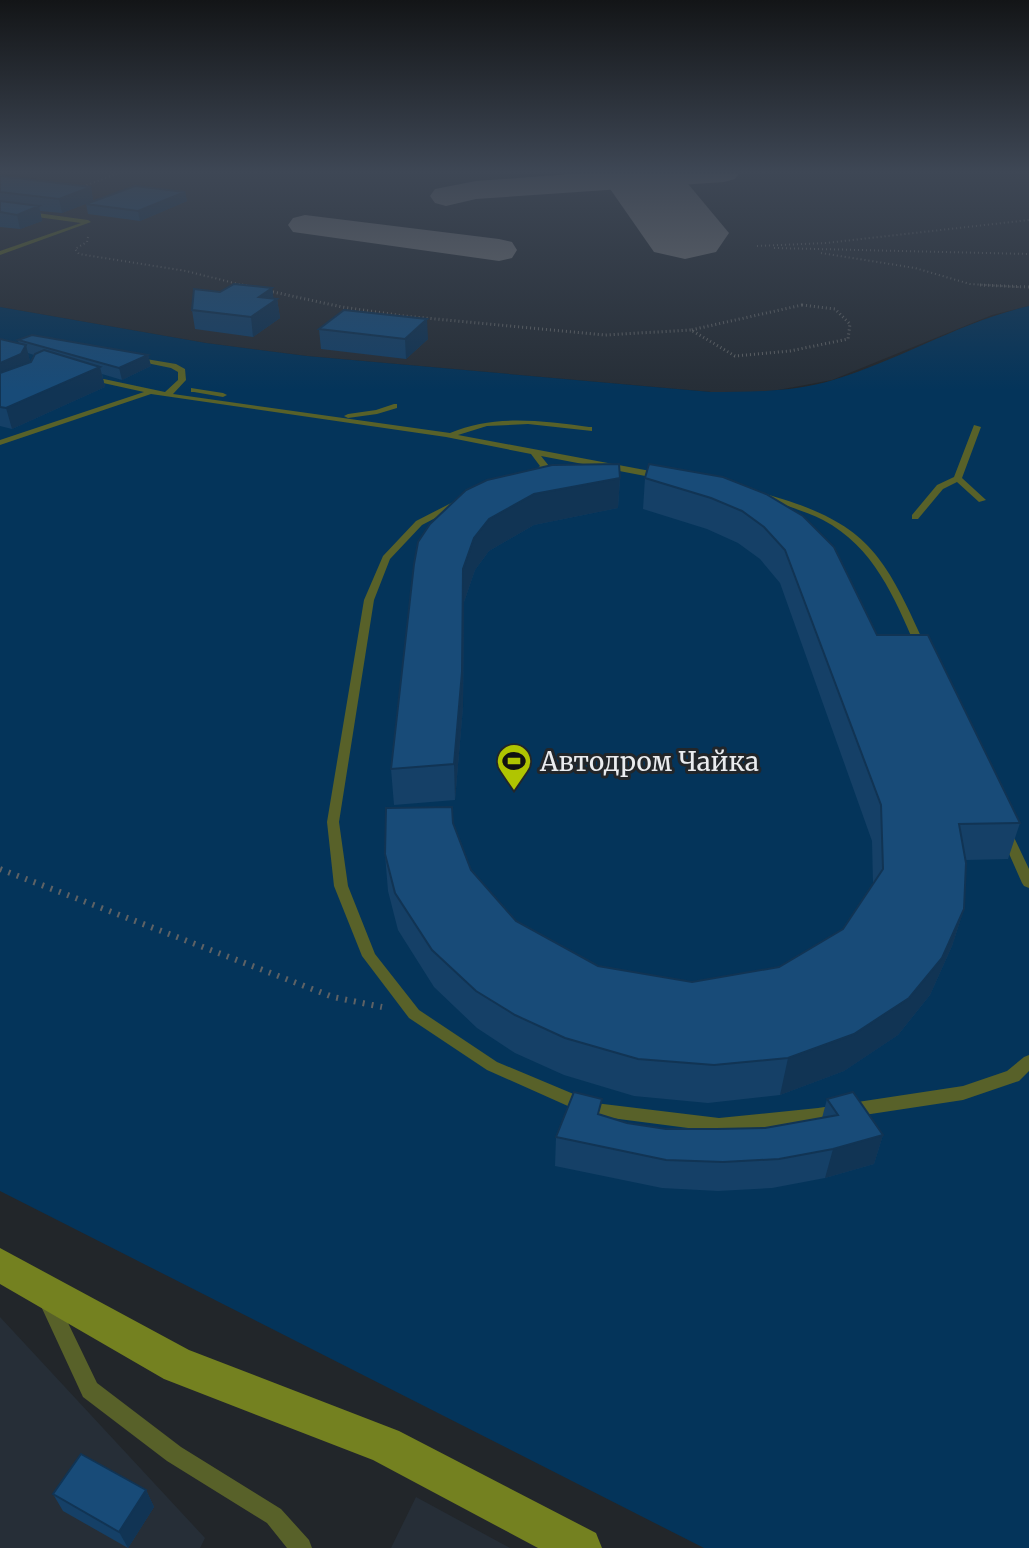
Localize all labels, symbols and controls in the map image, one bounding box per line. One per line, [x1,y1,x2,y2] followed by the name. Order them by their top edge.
[495,742,533,792] sports icon: Автодром Чайка
[539,745,759,778] place label: Автодром Чайка

